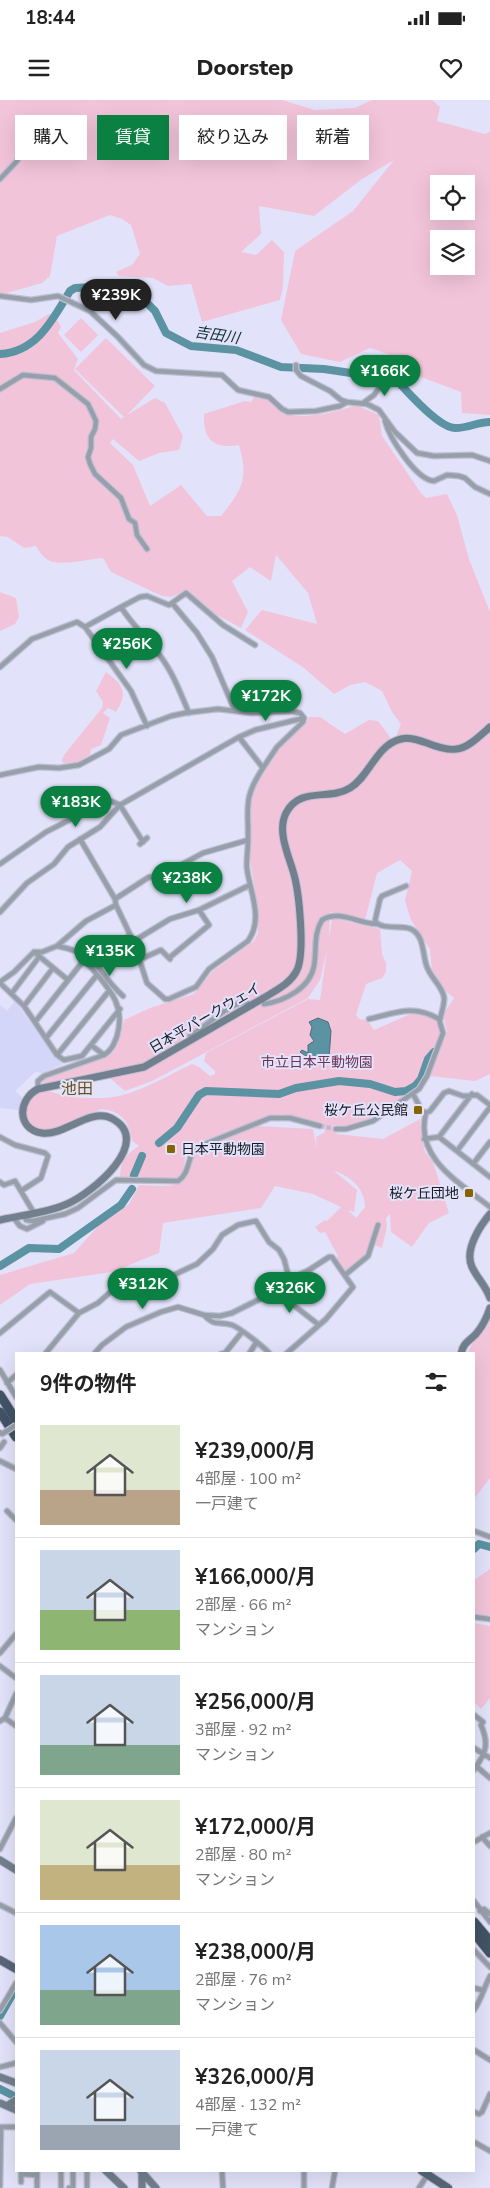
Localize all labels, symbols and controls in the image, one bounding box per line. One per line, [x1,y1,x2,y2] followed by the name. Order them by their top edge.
[25,5,75,31] text: 18:44
[197,53,293,83] text: Doorstep
[25,54,53,82] icon: menu
[437,54,465,82] icon: heart
[15,115,87,160] chip: 購入
[97,115,169,160] chip: 賃貸
[179,115,287,160] chip: 絞り込み
[297,115,369,160] chip: 新着
[430,175,475,275] map controls
[430,175,475,220] button: locate
[430,230,475,275] button: layers
[81,278,151,321] pin: ¥239K
[91,284,141,306] text: ¥239K
[193,322,243,349] water label: 吉田川
[350,354,420,397] pin: ¥166K
[360,360,410,382] text: ¥166K
[92,628,162,670] pin: ¥256K
[102,633,152,655] text: ¥256K
[231,680,301,722] pin: ¥172K
[241,685,291,707] text: ¥172K
[41,786,111,828] pin: ¥183K
[51,791,101,813] text: ¥183K
[152,862,222,904] pin: ¥238K
[162,867,212,889] text: ¥238K
[75,934,145,977] pin: ¥135K
[85,940,135,962] text: ¥135K
[146,978,264,1058] street label: 日本平パークウェイ
[261,1053,373,1072] park label: 市立日本平動物園
[61,1078,93,1100] district label: 池田
[324,1101,408,1120] place label: 桜ケ丘公民館
[412,1104,424,1116] marker: 桜ケ丘公民館
[181,1140,265,1159] place label: 日本平動物園
[165,1143,177,1155] marker: 日本平動物園
[389,1184,459,1203] place label: 桜ケ丘団地
[463,1187,475,1199] marker: 桜ケ丘団地
[108,1268,178,1310] pin: ¥312K
[255,1272,325,1314] pin: ¥326K
[118,1273,168,1295] text: ¥312K
[265,1277,315,1299] text: ¥326K
[422,1368,450,1396] icon: filters
[40,1370,137,1398] text: 9件の物件
[195,1437,316,1465] text: ¥239,000/月
[80,1445,140,1505] icon: home
[195,1468,301,1490] text: 4部屋 · 100 m²
[195,1493,259,1515] text: 一戸建て
[195,1563,316,1591] text: ¥166,000/月
[80,1570,140,1630] icon: home
[195,1594,292,1616] text: 2部屋 · 66 m²
[195,1619,275,1641] text: マンション
[195,1688,316,1716] text: ¥256,000/月
[80,1695,140,1755] icon: home
[195,1719,292,1741] text: 3部屋 · 92 m²
[195,1744,275,1766] text: マンション
[195,1813,316,1841] text: ¥172,000/月
[80,1820,140,1880] icon: home
[195,1844,292,1866] text: 2部屋 · 80 m²
[195,1869,275,1891] text: マンション
[195,1938,316,1966] text: ¥238,000/月
[80,1945,140,2005] icon: home
[195,1969,292,1991] text: 2部屋 · 76 m²
[195,1994,275,2016] text: マンション
[195,2063,316,2091] text: ¥326,000/月
[80,2070,140,2130] icon: home
[195,2094,301,2116] text: 4部屋 · 132 m²
[195,2119,259,2141] text: 一戸建て

